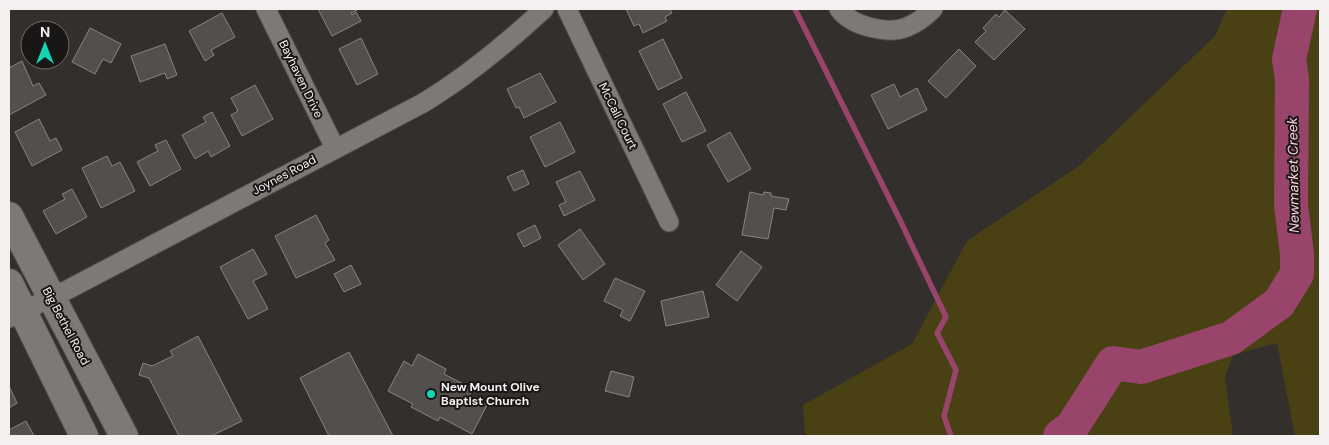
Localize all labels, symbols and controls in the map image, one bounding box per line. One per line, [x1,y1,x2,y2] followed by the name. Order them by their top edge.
[20,20,70,70] north arrow
[40,23,50,41] text: N
[275,37,327,121] street label: Bayhaven Drive
[595,80,641,152] street label: McCall Court
[1283,116,1303,233] water label: Newmarket Creek
[249,151,319,199] street label: Joynes Road
[39,284,93,368] street label: Big Bethel Road
[441,379,540,409] place label: New Mount Olive Baptist Church
[425,388,437,400] marker: New Mount Olive Baptist Church

